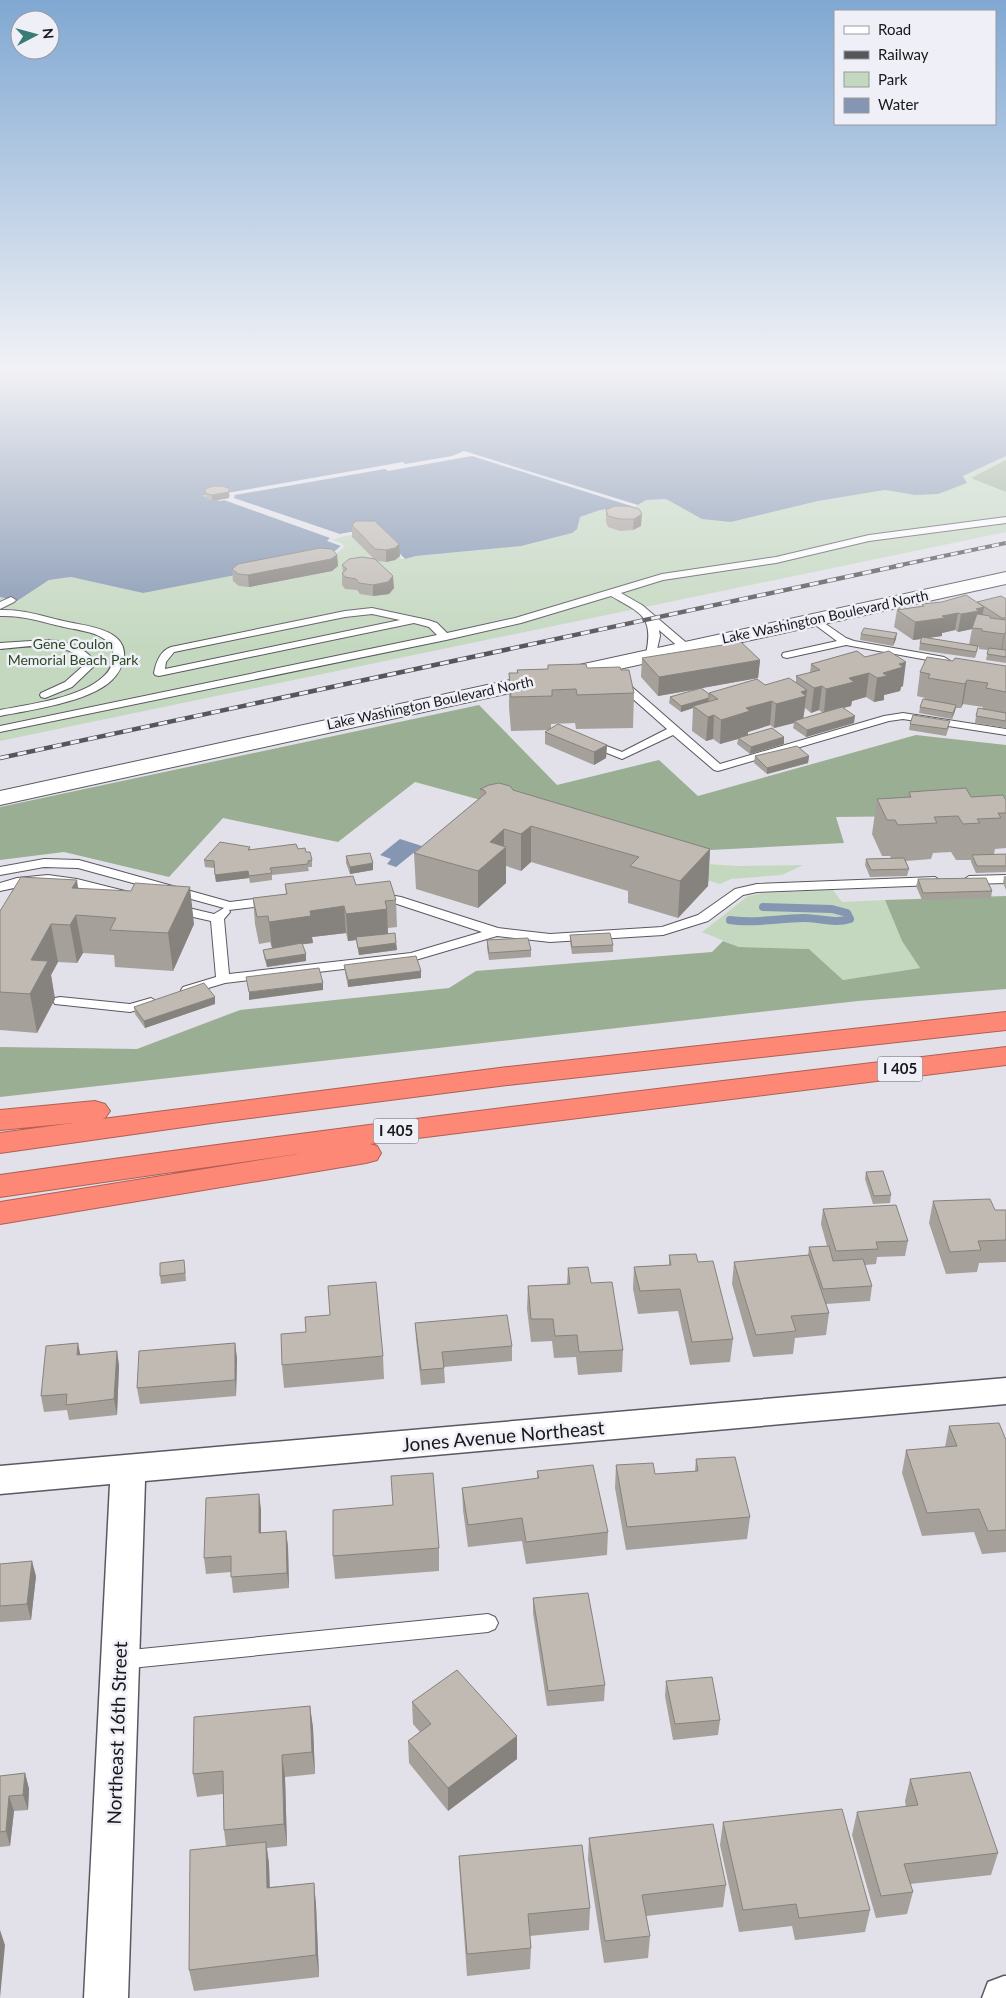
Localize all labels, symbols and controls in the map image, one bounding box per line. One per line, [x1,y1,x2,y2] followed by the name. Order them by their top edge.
[10,10,60,60] north arrow
[834,10,996,125] legend
[878,20,911,38] text: Road
[39,27,57,40] text: N
[878,45,929,63] text: Railway
[878,70,908,88] text: Park
[878,95,919,113] text: Water
[720,586,930,647] street label: Lake Washington Boulevard North
[8,635,139,668] park label: Gene Coulon Memorial Beach Park
[325,672,535,733] street label: Lake Washington Boulevard North
[878,1056,922,1082] road number: I 405
[374,1118,418,1144] road number: I 405
[401,1415,605,1456] street label: Jones Avenue Northeast
[102,1641,131,1825] street label: Northeast 16th Street

